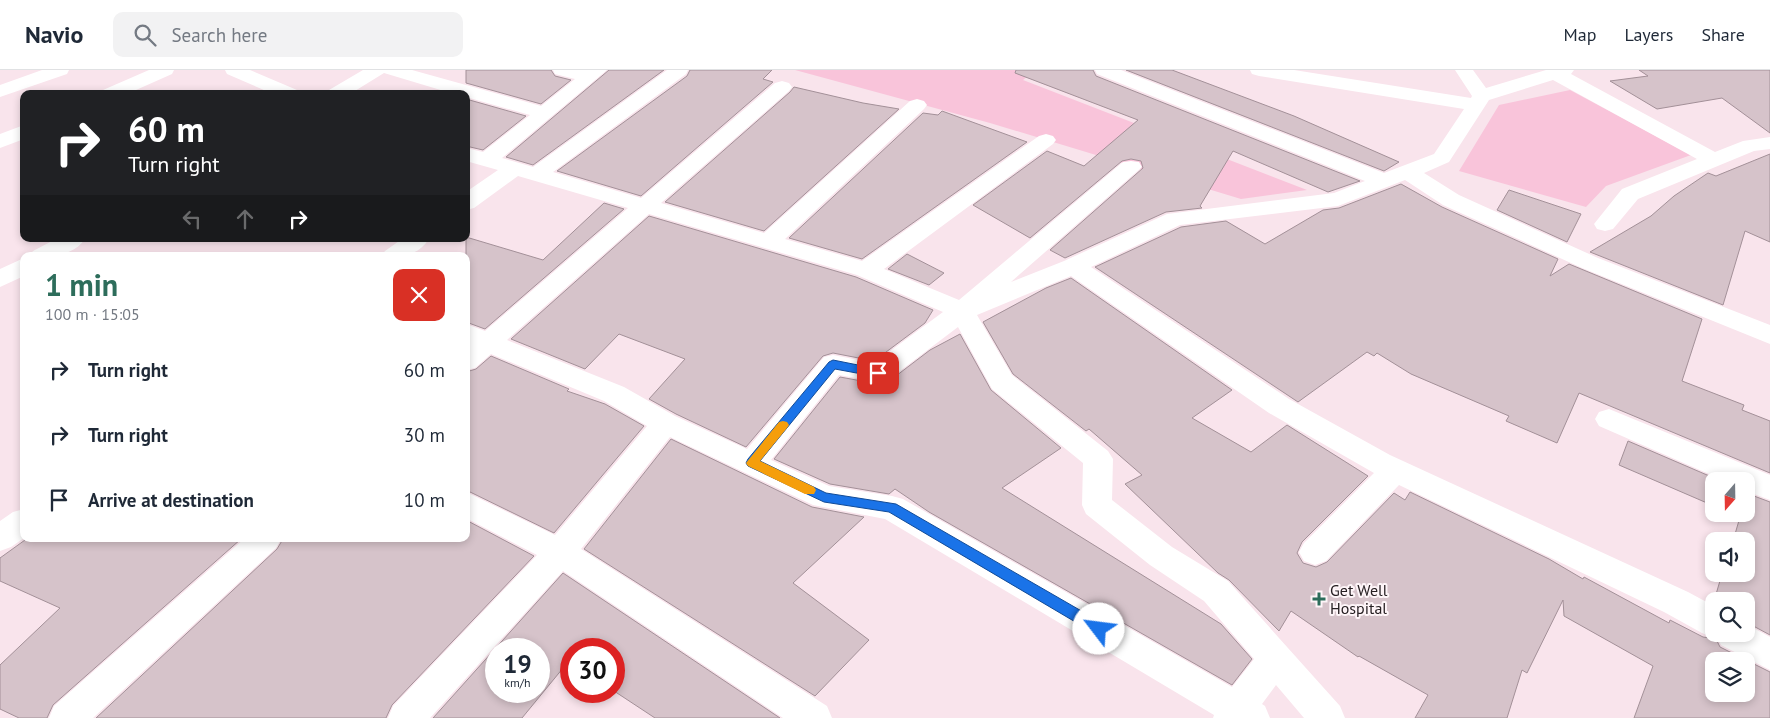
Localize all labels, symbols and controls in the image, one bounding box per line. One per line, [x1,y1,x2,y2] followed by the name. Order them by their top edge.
[113,12,463,57] search box
[25,19,83,50] text: Navio
[131,21,159,49] icon: search
[171,23,267,47] text: Search here
[1564,23,1596,46] text: Map
[1624,23,1673,46] text: Layers
[1701,23,1745,46] text: Share
[128,106,205,152] text: 60 m
[45,110,110,175] icon: right
[128,150,220,178] text: Turn right
[178,205,206,233] icon: left
[231,205,259,233] icon: ahead
[284,205,312,233] icon: right
[45,265,118,304] text: 1 min
[393,269,445,321] button: close
[45,304,140,324] text: 100 m · 15:05
[857,352,899,394] pin
[45,356,73,384] icon: right
[88,358,168,382] text: Turn right
[404,358,445,382] text: 60 m
[864,359,892,387] icon: arrive
[45,421,73,449] icon: right
[88,423,168,447] text: Turn right
[404,423,445,447] text: 30 m
[1705,472,1755,522] north arrow
[1705,472,1755,702] map controls
[45,486,73,514] icon: arrive
[88,488,254,512] text: Arrive at destination
[404,488,445,512] text: 10 m
[1705,532,1755,582] button: sound
[1330,580,1388,618] place label: Get Well Hospital
[1312,592,1326,606] marker: Get Well Hospital
[1705,592,1755,642] button: search
[1072,602,1124,654] position arrow
[560,638,625,703] speed limit sign: 30
[503,648,532,680] text: 19
[1705,652,1755,702] button: layers
[504,675,531,690] text: km/h

